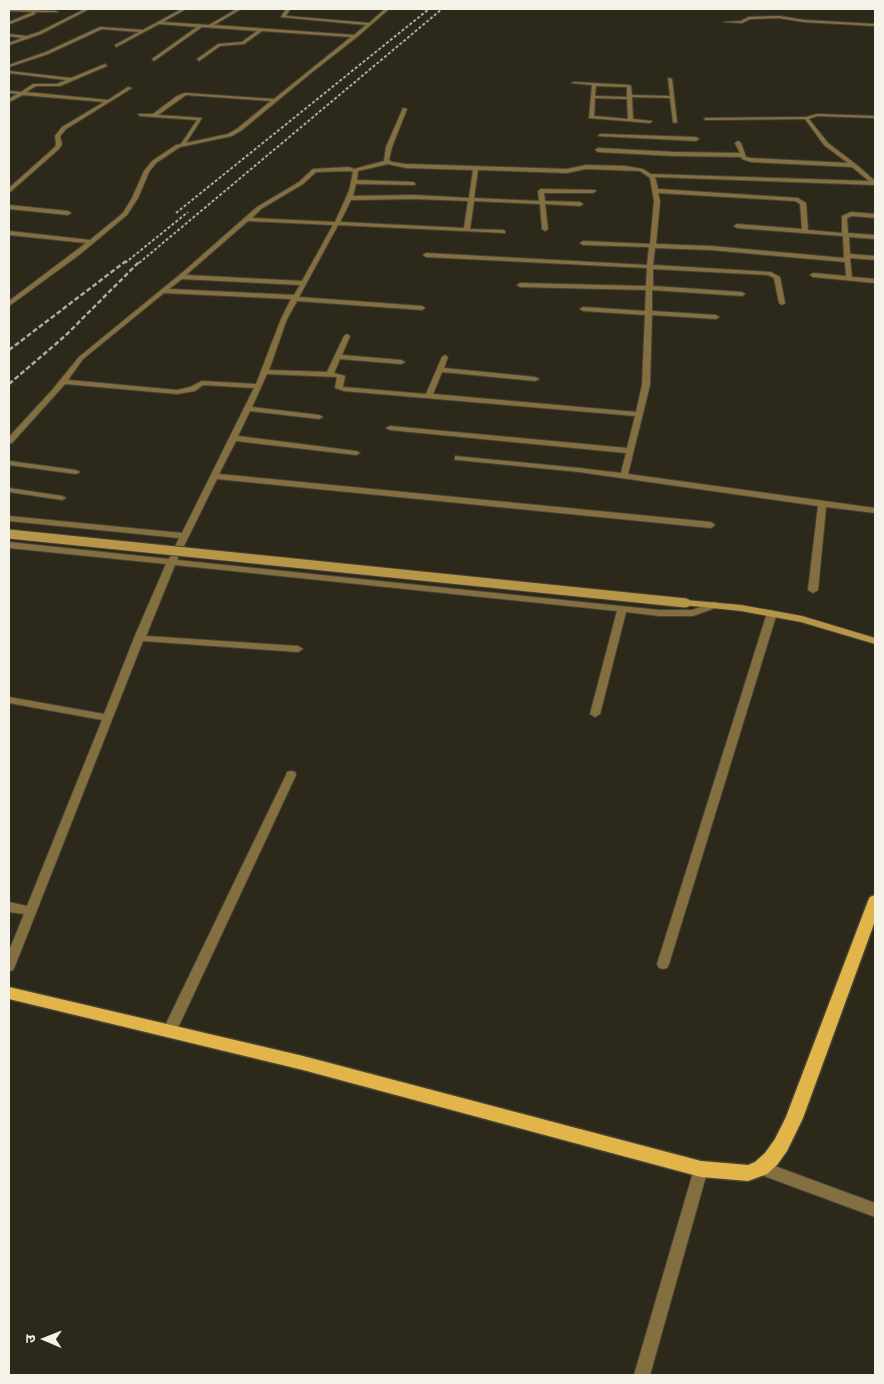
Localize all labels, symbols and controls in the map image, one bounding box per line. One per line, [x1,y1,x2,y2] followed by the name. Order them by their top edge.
[20,1314,70,1364] north arrow
[20,1334,39,1343] text: उ

